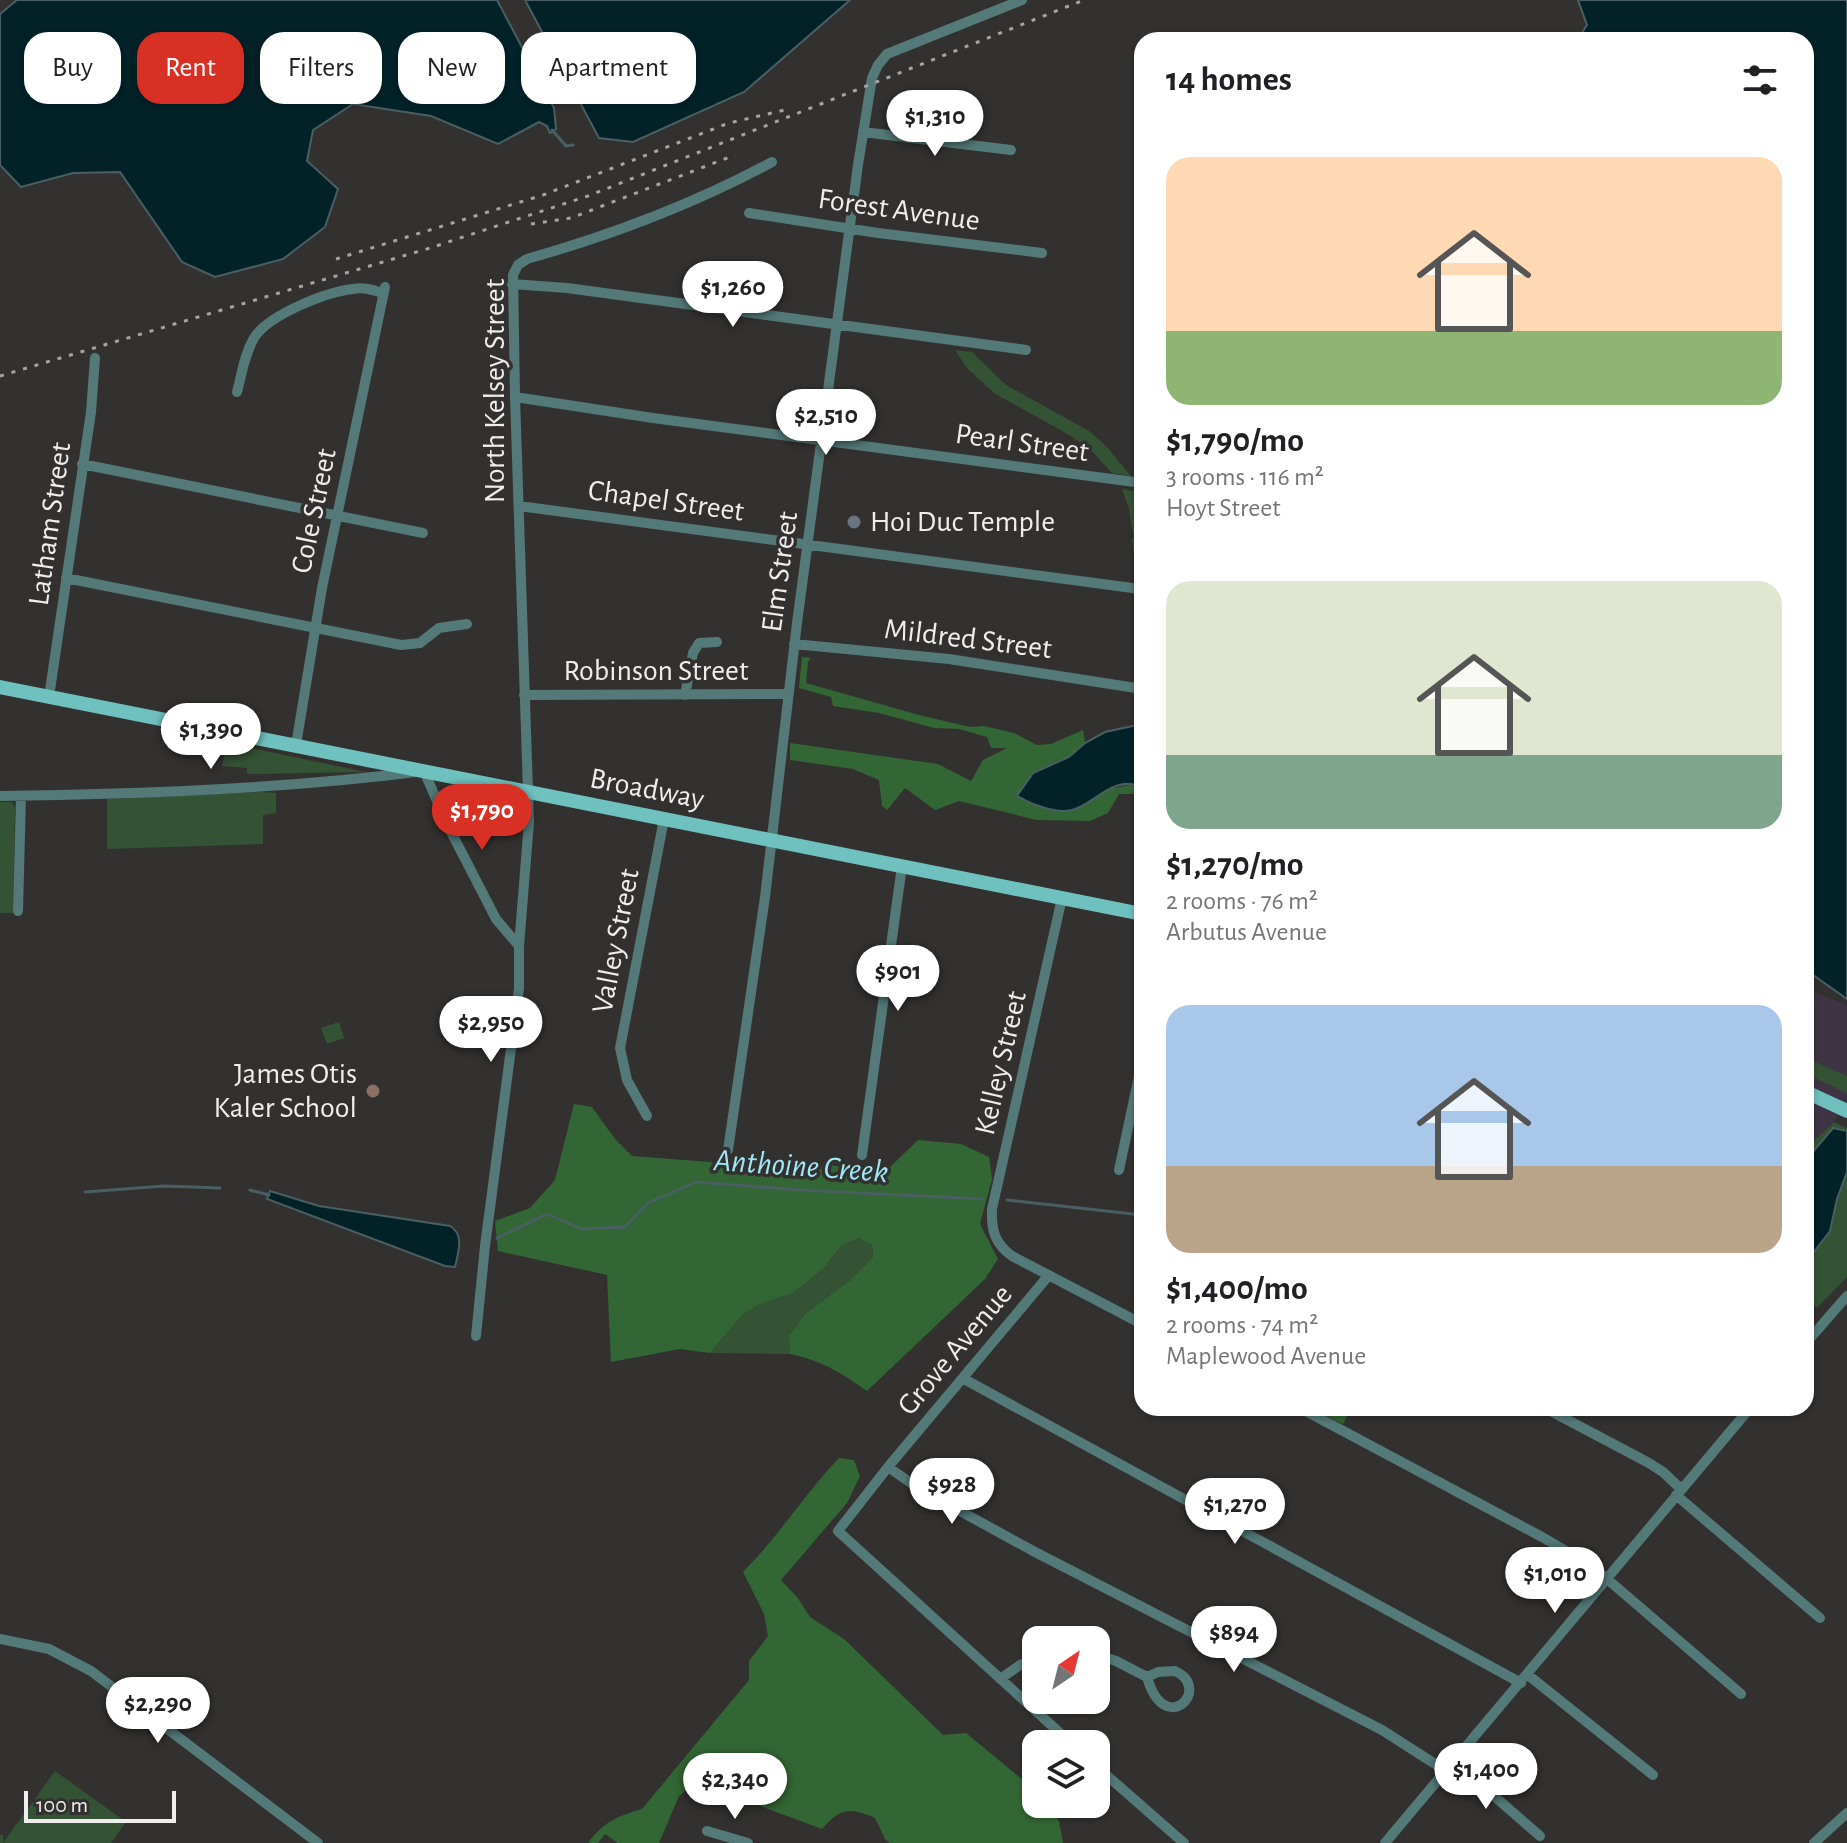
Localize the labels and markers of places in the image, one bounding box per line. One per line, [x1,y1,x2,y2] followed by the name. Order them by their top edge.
[870,90,1000,158] pin: $1,310
[668,261,798,329] pin: $1,260
[761,389,891,457] pin: $2,510
[870,507,1055,537] place label: Hoi Duc Temple
[845,513,863,531] marker: Hoi Duc Temple
[146,703,276,771] pin: $1,390
[417,784,547,852] pin: $1,790
[851,945,945,1013] pin: $901
[426,996,556,1064] pin: $2,950
[214,1059,357,1123] place label: James Otis Kaler School
[364,1082,382,1100] marker: James Otis Kaler School
[905,1458,999,1526] pin: $928
[1170,1478,1300,1546] pin: $1,270
[1490,1547,1620,1615] pin: $1,010
[1187,1606,1281,1674] pin: $894
[93,1677,223,1745] pin: $2,290
[1421,1743,1551,1811] pin: $1,400
[670,1753,800,1821] pin: $2,340

